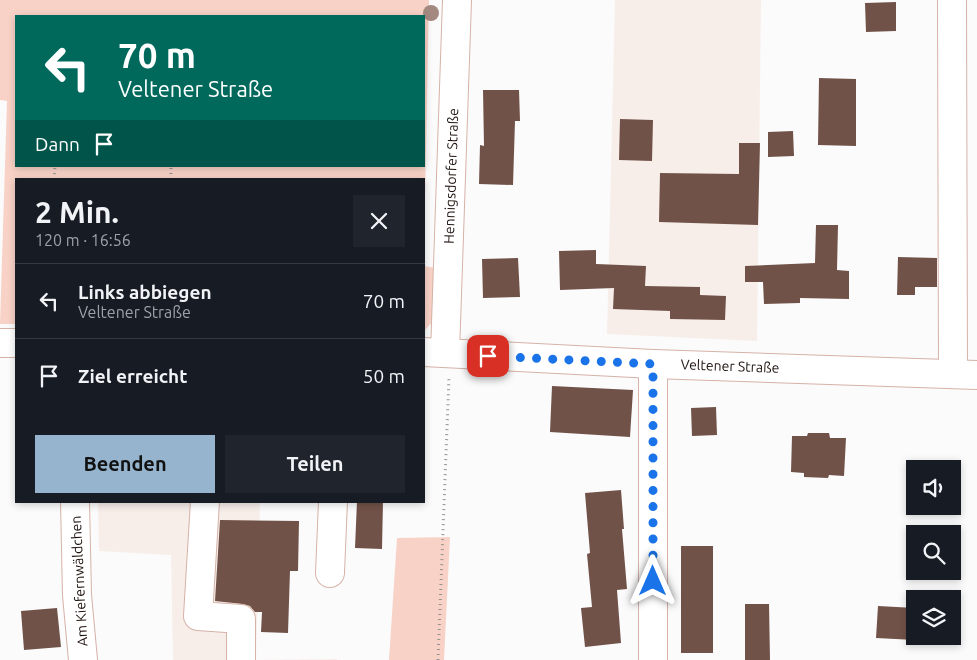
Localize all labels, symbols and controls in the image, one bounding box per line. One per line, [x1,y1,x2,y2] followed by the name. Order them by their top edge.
[35,35,100,100] icon: left
[118,35,196,75] text: 70 m
[118,76,273,101] text: Veltener Straße
[441,108,461,244] street label: Hennigsdorfer Straße
[90,130,118,158] icon: arrive
[35,133,80,155] text: Dann
[35,195,119,229] text: 2 Min.
[353,195,405,247] button: close
[35,231,131,249] text: 120 m · 16:56
[78,281,212,303] text: Links abbiegen
[35,287,63,315] icon: left
[363,290,405,312] text: 70 m
[78,303,191,321] text: Veltener Straße
[467,335,509,377] pin
[474,342,502,370] icon: arrive
[680,356,780,376] street label: Veltener Straße
[35,362,63,390] icon: arrive
[78,365,187,387] text: Ziel erreicht
[363,365,405,387] text: 50 m
[35,435,215,493] button: Beenden
[225,435,405,493] button: Teilen
[906,460,961,645] map controls
[906,460,961,515] button: sound
[68,515,90,647] street label: Am Kiefernwäldchen
[906,525,961,580] button: search
[626,554,678,606] position arrow
[906,590,961,645] button: layers

